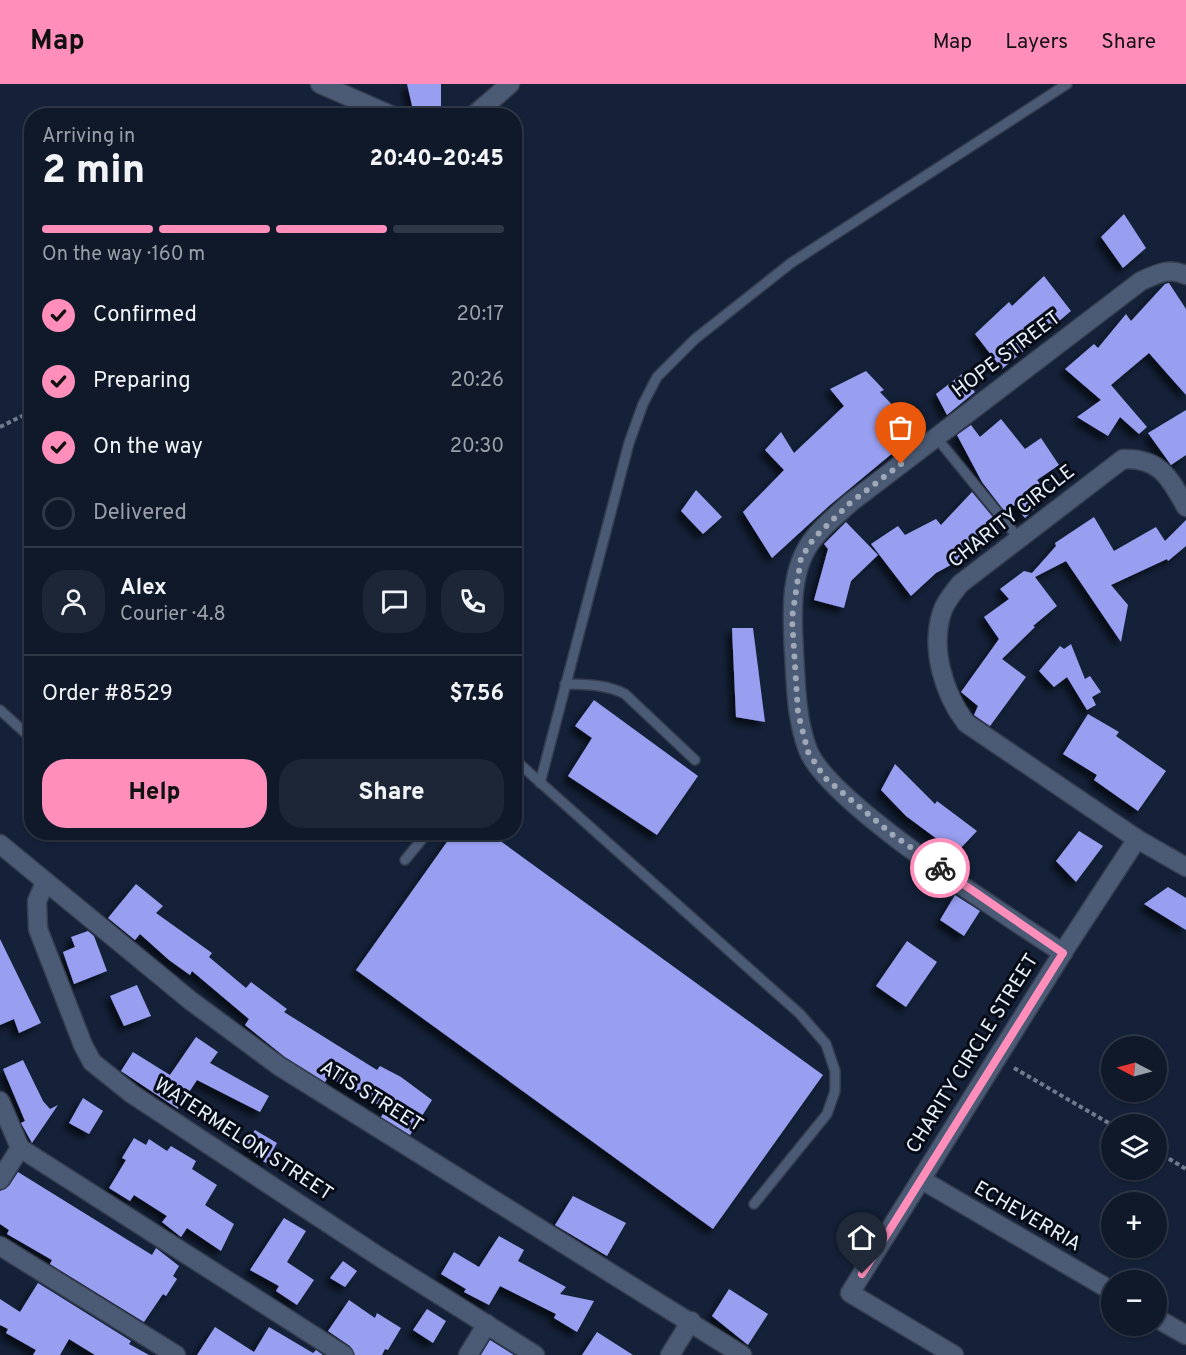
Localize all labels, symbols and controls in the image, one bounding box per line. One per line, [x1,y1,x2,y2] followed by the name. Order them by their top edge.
[30,24,85,60] text: Map
[933,29,972,56] text: Map
[1005,29,1068,56] text: Layers
[1101,29,1156,56] text: Share
[42,124,135,150] text: Arriving in
[369,146,504,173] text: 20:40–20:45
[42,148,145,197] text: 2 min
[42,242,205,268] text: On the way · 160 m
[42,299,75,332] icon: check
[93,302,197,329] text: Confirmed
[457,302,504,328] text: 20:17
[947,306,1067,404] street label: HOPE STREET
[42,365,75,398] icon: check
[93,368,191,395] text: Preparing
[450,368,504,394] text: 20:26
[875,402,926,464] pin
[884,411,917,444] icon: bag
[42,431,75,464] icon: check
[93,434,203,461] text: On the way
[450,434,504,460] text: 20:30
[943,459,1081,575] street label: CHARITY CIRCLE
[93,500,187,527] text: Delivered
[42,570,105,633] button: person
[363,570,426,633] button: chat
[441,570,504,633] button: phone
[120,575,167,602] text: Alex
[120,602,226,628] text: Courier · 4.8
[42,681,173,708] text: Order #8529
[449,681,504,708] text: $7.56
[42,759,267,828] button: Help
[279,759,504,828] button: Share
[910,838,970,898] courier
[924,852,957,885] icon: bike
[901,949,1045,1159] street label: CHARITY CIRCLE STREET
[1101,1036,1167,1102] north arrow
[1101,1036,1167,1336] map controls
[314,1055,428,1139] street label: ATIS STREET
[149,1072,337,1208] street label: WATERMELON STREET
[1101,1114,1167,1180] button: layers
[969,1176,1085,1258] street label: ECHEVERRIA
[1101,1192,1167,1258] button: +
[836,1212,887,1274] pin
[845,1221,878,1254] icon: home
[1101,1270,1167,1336] button: −

